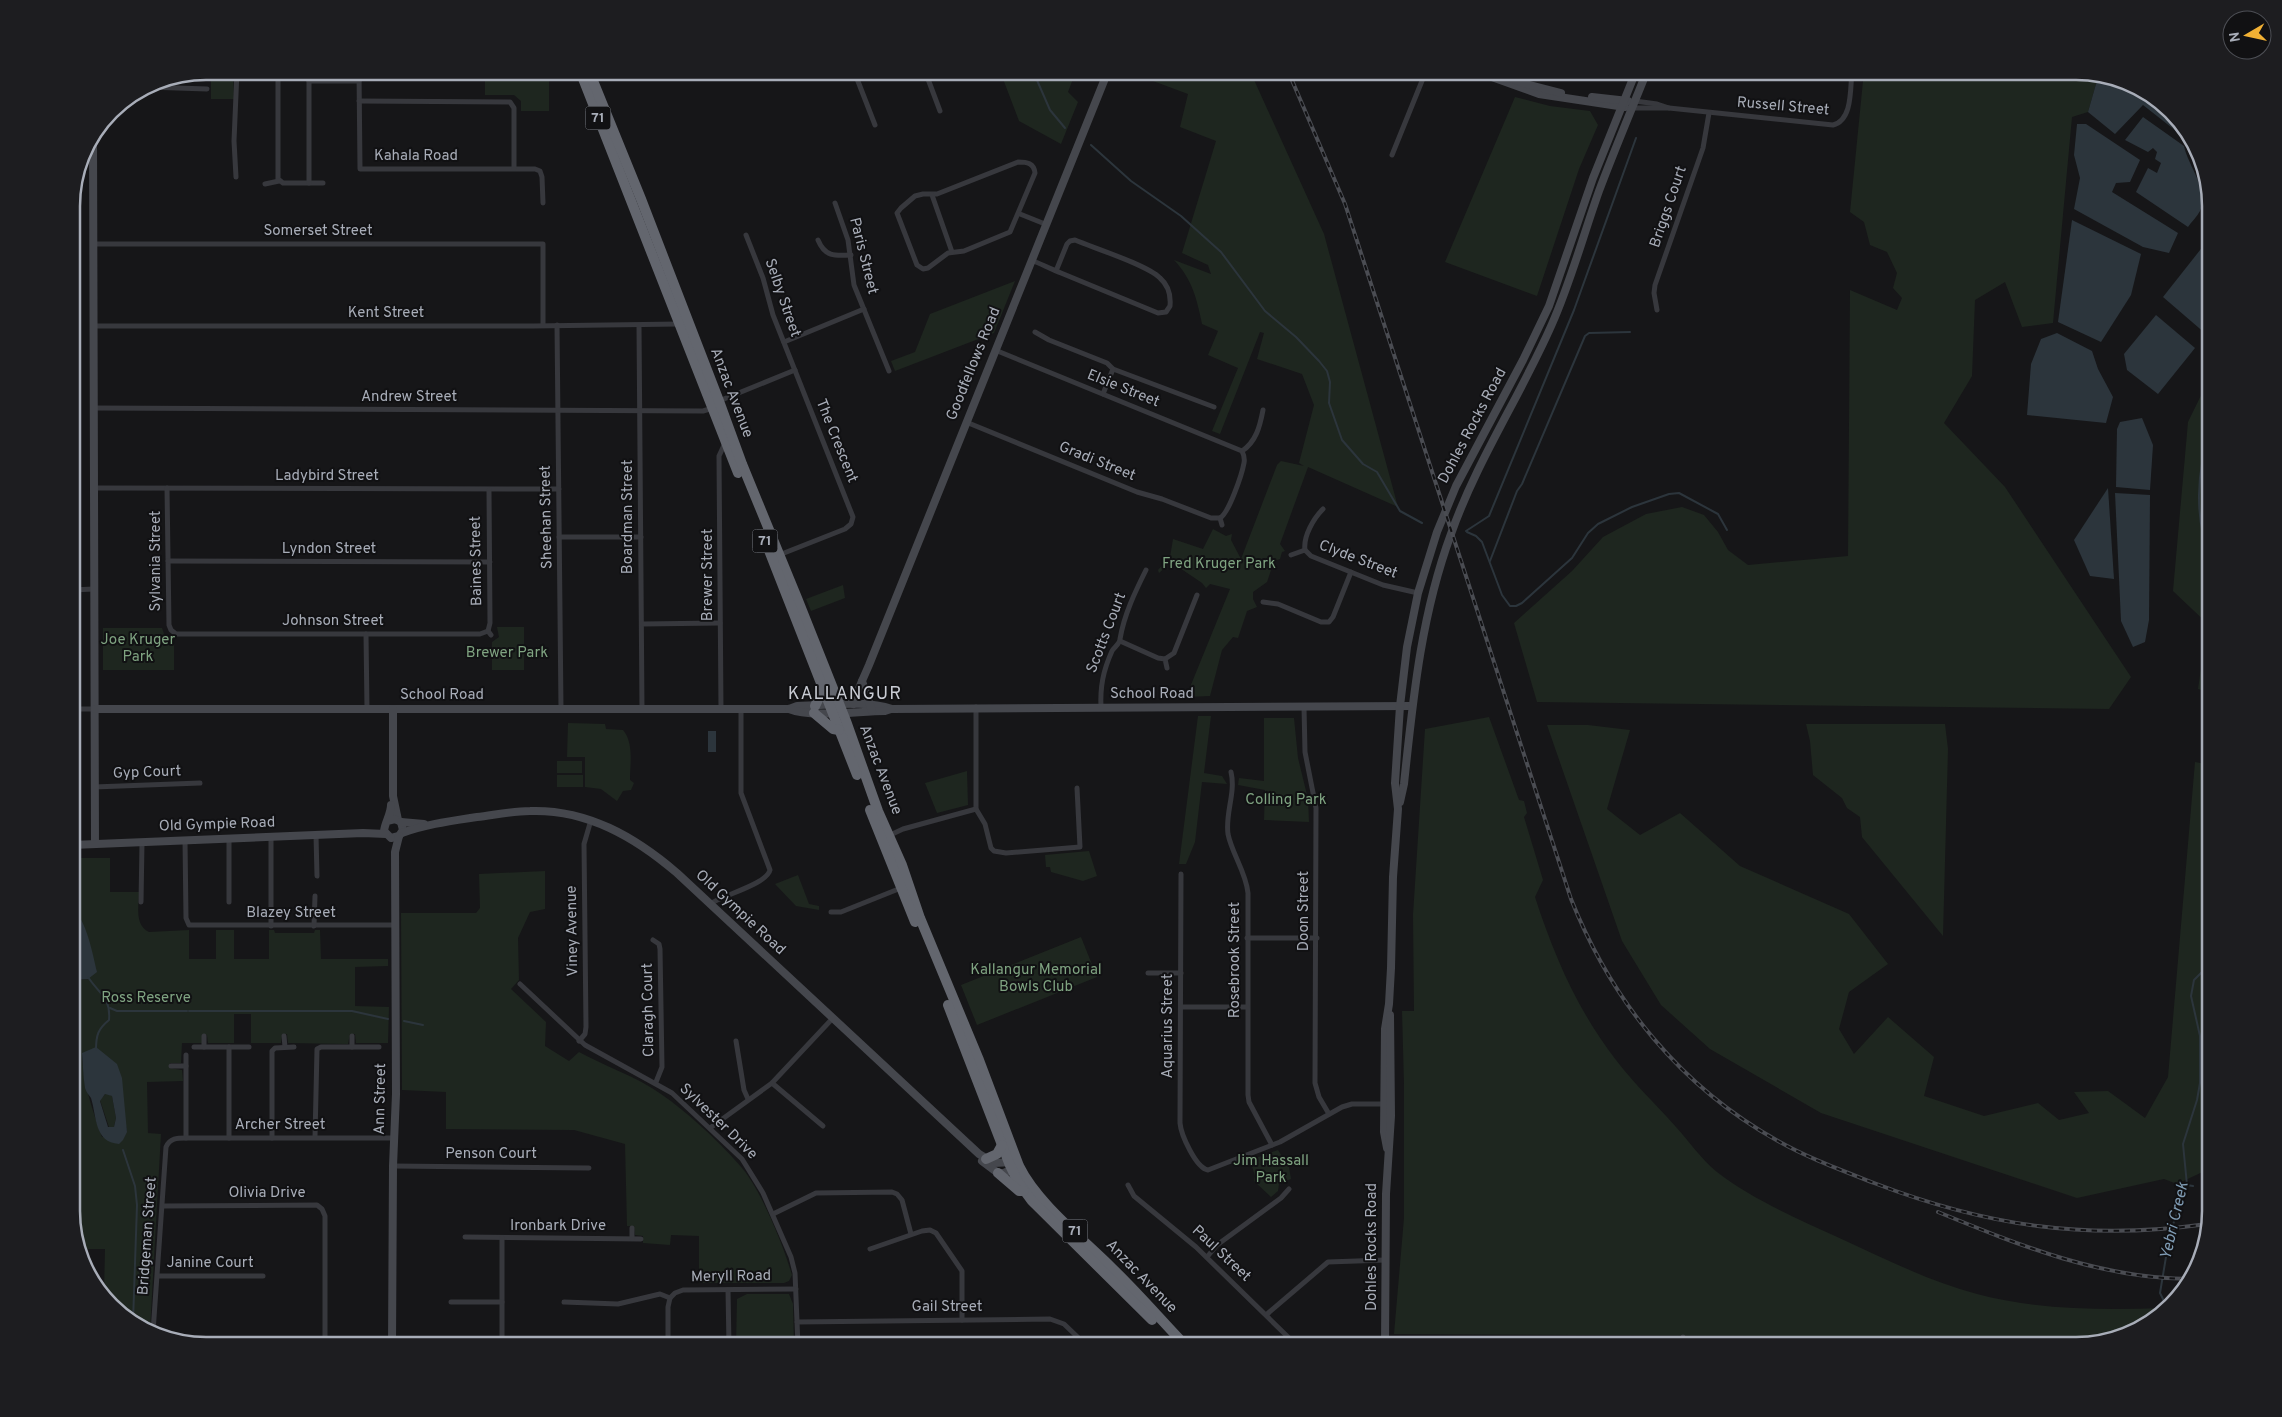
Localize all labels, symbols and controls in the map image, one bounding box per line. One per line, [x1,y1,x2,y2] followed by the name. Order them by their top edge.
[2222,10,2272,60] north arrow
[2226,30,2245,43] text: N
[1736,93,1830,121] street label: Russell Street
[586,106,610,130] road number: 71
[374,147,458,166] street label: Kahala Road
[1646,164,1692,250] street label: Briggs Court
[844,216,882,296] street label: Paris Street
[263,222,373,241] street label: Somerset Street
[760,256,804,340] street label: Selby Street
[348,304,424,323] street label: Kent Street
[943,304,1005,424] street label: Goodfellows Road
[705,345,757,441] street label: Anzac Avenue
[1435,365,1511,487] street label: Dohles Rocks Road
[1084,366,1162,412] street label: Elsie Street
[361,388,457,407] street label: Andrew Street
[811,396,861,486] street label: The Crescent
[1056,438,1138,486] street label: Gradi Street
[619,460,638,574] street label: Boardman Street
[537,465,557,569] street label: Sheehan Street
[275,467,379,486] street label: Ladybird Street
[147,511,166,611] street label: Sylvania Street
[467,516,487,606] street label: Baines Street
[699,529,718,621] street label: Brewer Street
[752,530,778,552] road number: 71
[1316,536,1400,584] street label: Clyde Street
[282,540,376,559] street label: Lyndon Street
[1162,555,1276,574] park label: Fred Kruger Park
[1083,590,1131,676] street label: Scotts Court
[282,612,384,631] street label: Johnson Street
[101,631,176,667] park label: Joe Kruger Park
[466,644,548,663] park label: Brewer Park
[788,683,902,706] district label: KALLANGUR
[1110,685,1194,704] street label: School Road
[400,686,484,705] street label: School Road
[854,722,906,818] street label: Anzac Avenue
[112,762,182,784] street label: Gyp Court
[1245,791,1327,810] park label: Colling Park
[158,813,276,837] street label: Old Gympie Road
[691,866,789,960] street label: Old Gympie Road
[1295,871,1314,951] street label: Doon Street
[563,885,583,977] street label: Viney Avenue
[1226,902,1245,1018] street label: Rosebrook Street
[246,904,336,923] street label: Blazey Street
[970,961,1102,997] park label: Kallangur Memorial Bowls Club
[639,963,659,1057] street label: Claragh Court
[1159,974,1178,1078] street label: Aquarius Street
[101,989,191,1008] park label: Ross Reserve
[371,1063,391,1135] street label: Ann Street
[675,1080,761,1164] street label: Sylvester Drive
[235,1116,325,1135] street label: Archer Street
[445,1145,537,1164] street label: Penson Court
[1233,1152,1309,1188] park label: Jim Hassall Park
[134,1176,162,1296] street label: Bridgeman Street
[2156,1179,2194,1262] water label: Yebri Creek
[1363,1183,1382,1311] street label: Dohles Rocks Road
[228,1184,306,1203] street label: Olivia Drive
[510,1217,606,1236] street label: Ironbark Drive
[1062,1220,1088,1242] road number: 71
[1187,1222,1255,1286] street label: Paul Street
[1101,1236,1181,1318] street label: Anzac Avenue
[166,1254,254,1273] street label: Janine Court
[691,1267,771,1287] street label: Meryll Road
[912,1298,982,1317] street label: Gail Street

